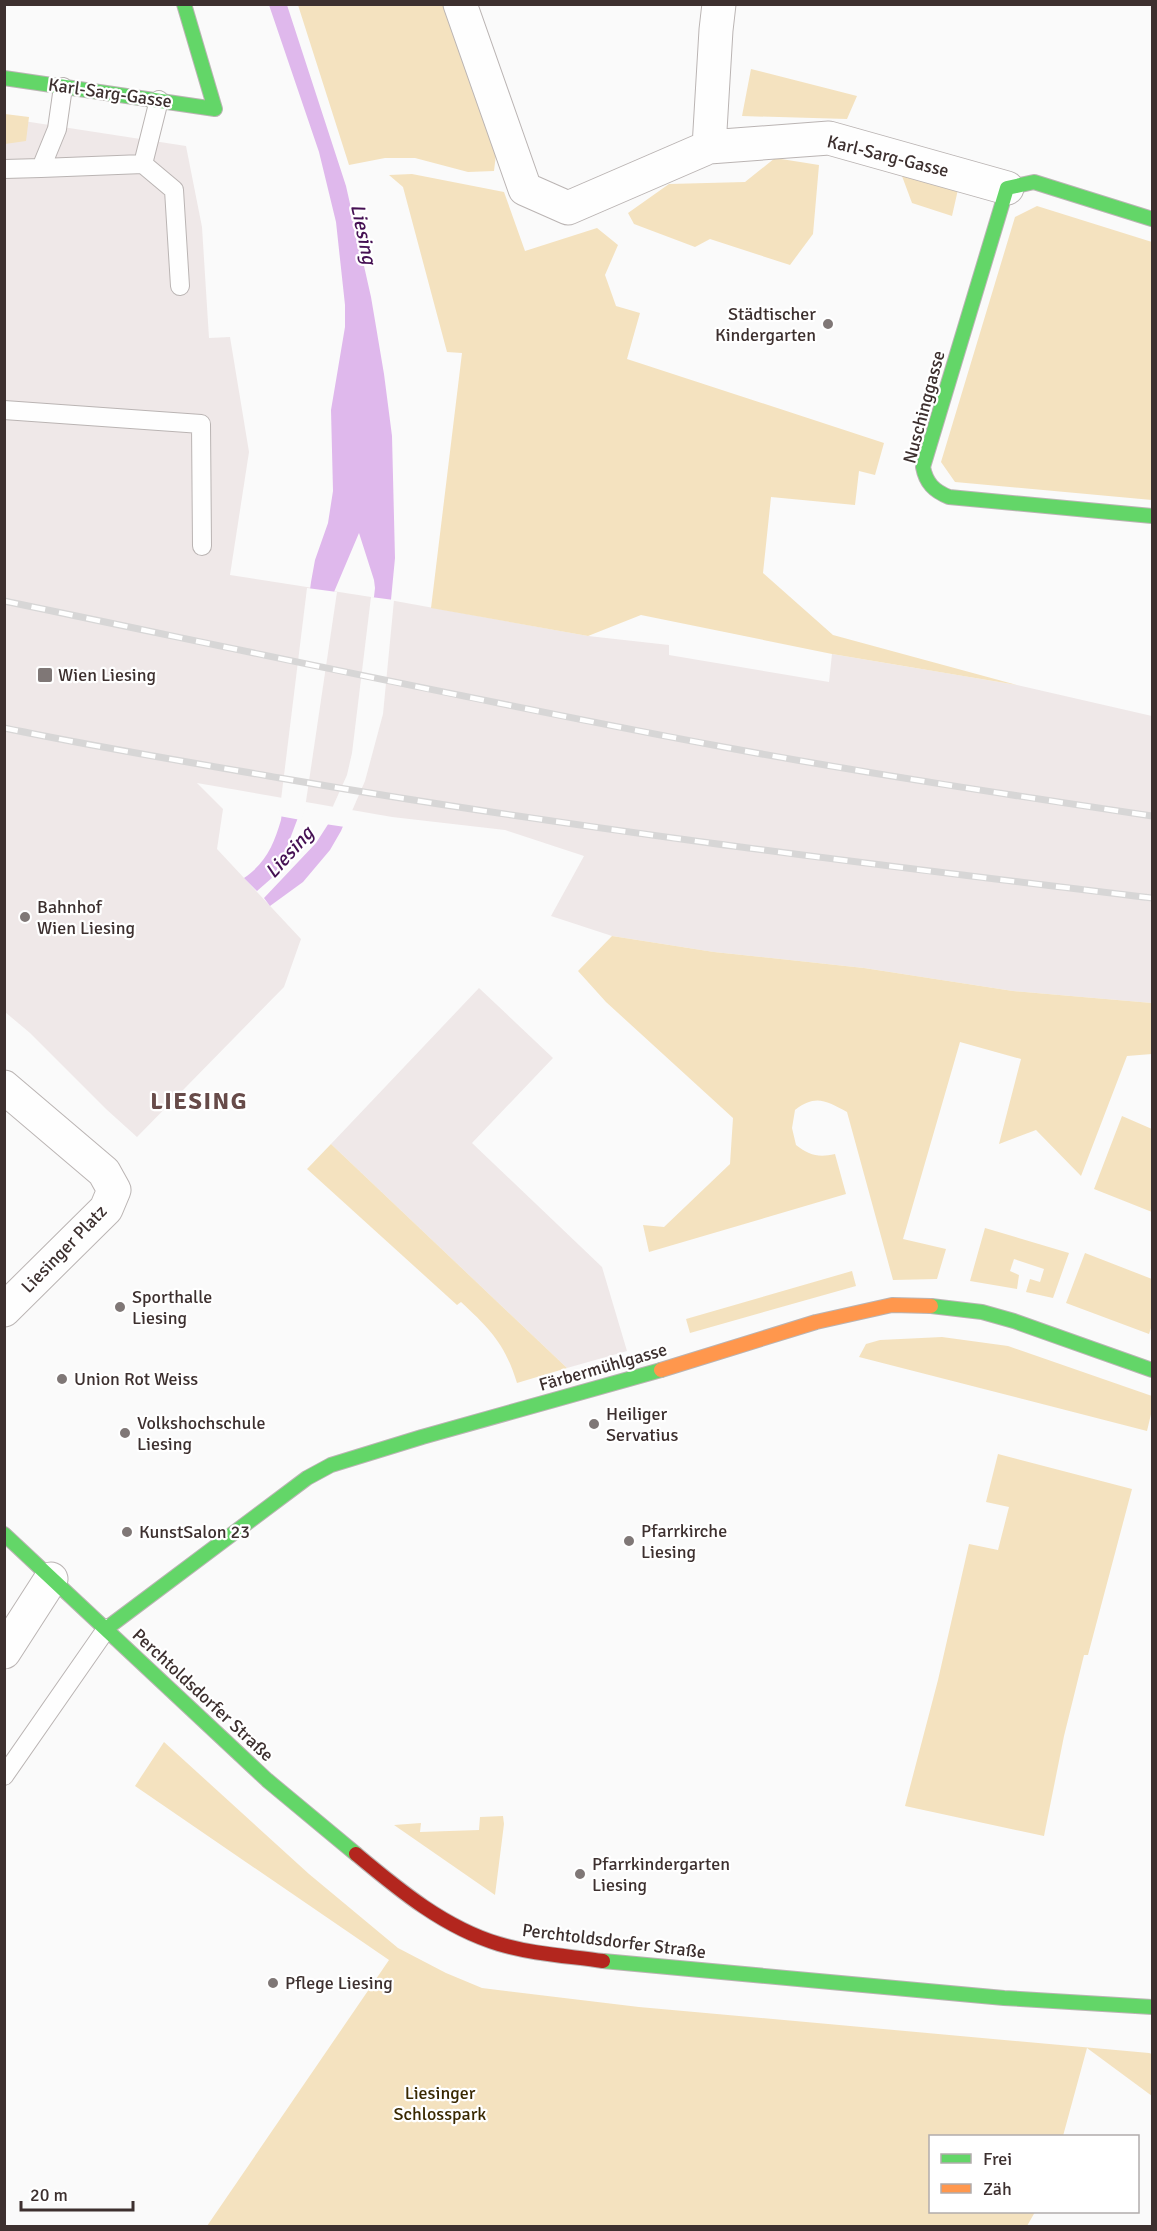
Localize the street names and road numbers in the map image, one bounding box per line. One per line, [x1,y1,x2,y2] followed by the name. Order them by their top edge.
[47,73,173,113] street label: Karl-Sarg-Gasse
[825,130,951,182] street label: Karl-Sarg-Gasse
[898,348,950,466] street label: Nuschinggasse
[17,1200,111,1298] street label: Liesinger Platz
[536,1338,670,1396] street label: Färbermühlgasse
[128,1624,278,1766] street label: Perchtoldsdorfer Straße
[521,1919,707,1963] street label: Perchtoldsdorfer Straße

